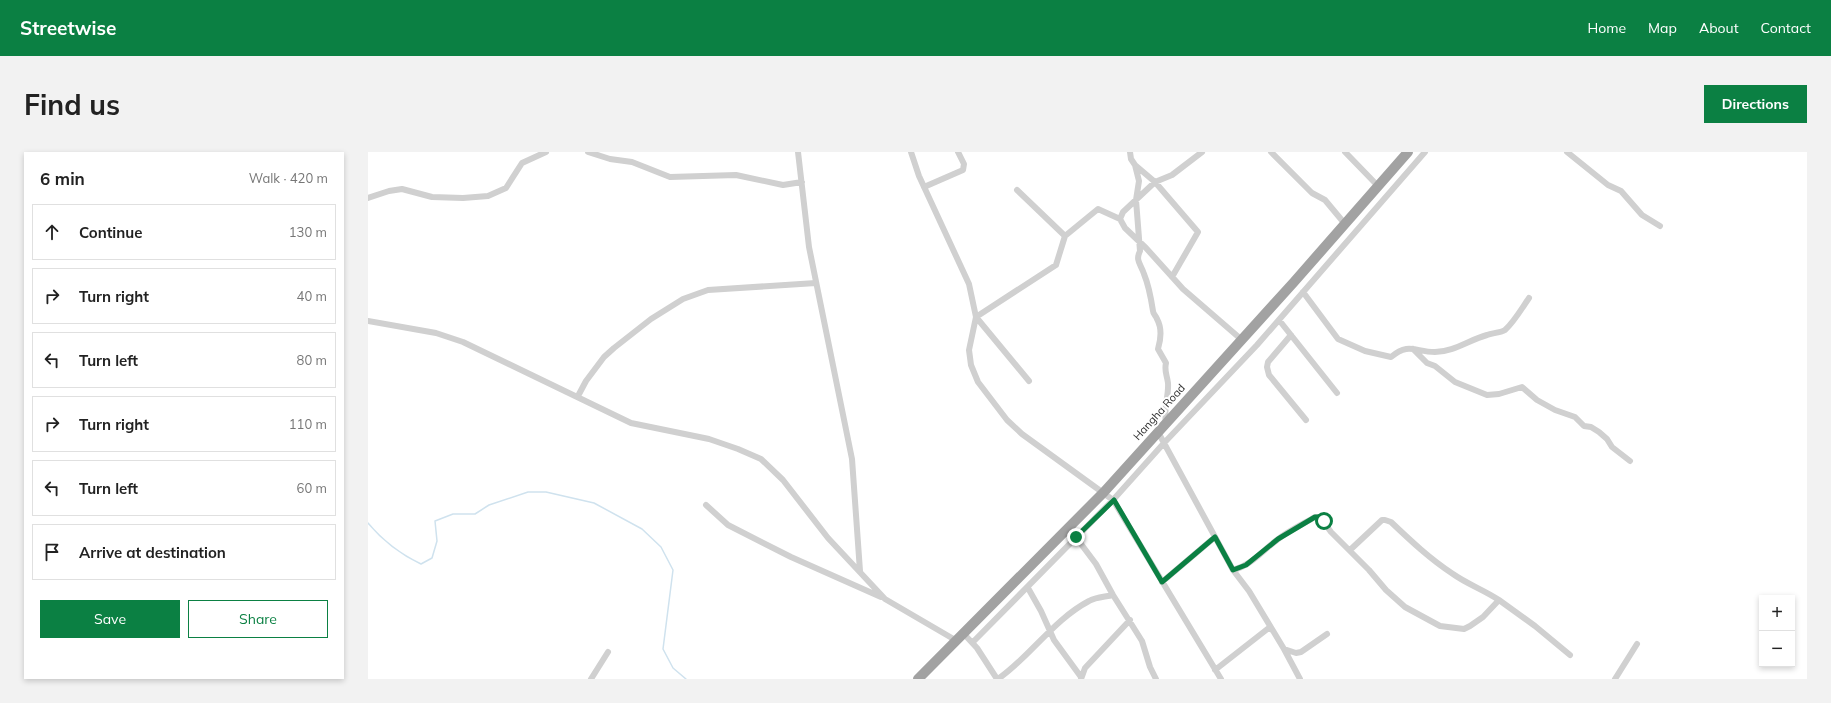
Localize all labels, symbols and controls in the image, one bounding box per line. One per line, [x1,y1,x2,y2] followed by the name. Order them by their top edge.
[20,16,116,40] text: Streetwise
[1587,19,1626,37] text: Home
[1648,19,1677,37] text: Map
[1699,19,1739,37] text: About
[1761,19,1811,37] text: Contact
[1704,85,1807,123] button: Directions
[24,87,120,122] text: Find us
[40,168,85,189] text: 6 min
[249,170,328,186] text: Walk · 420 m
[41,221,63,243] icon: ahead
[79,223,142,242] text: Continue
[289,224,327,240] text: 130 m
[41,285,63,307] icon: right
[79,287,149,306] text: Turn right
[297,288,327,304] text: 40 m
[41,349,63,371] icon: left
[79,351,138,370] text: Turn left
[297,352,327,368] text: 80 m
[1130,381,1188,443] street label: Hangha Road
[41,413,63,435] icon: right
[79,415,149,434] text: Turn right
[289,416,327,432] text: 110 m
[41,477,63,499] icon: left
[79,479,138,498] text: Turn left
[297,480,327,496] text: 60 m
[1315,512,1333,530] route start
[1067,528,1085,546] route end
[41,541,63,563] icon: arrive
[79,543,226,562] text: Arrive at destination
[1759,595,1795,667] map controls
[1759,595,1795,631] button: +
[40,600,180,638] button: Save
[188,600,328,638] button: Share
[1759,631,1795,667] button: −

